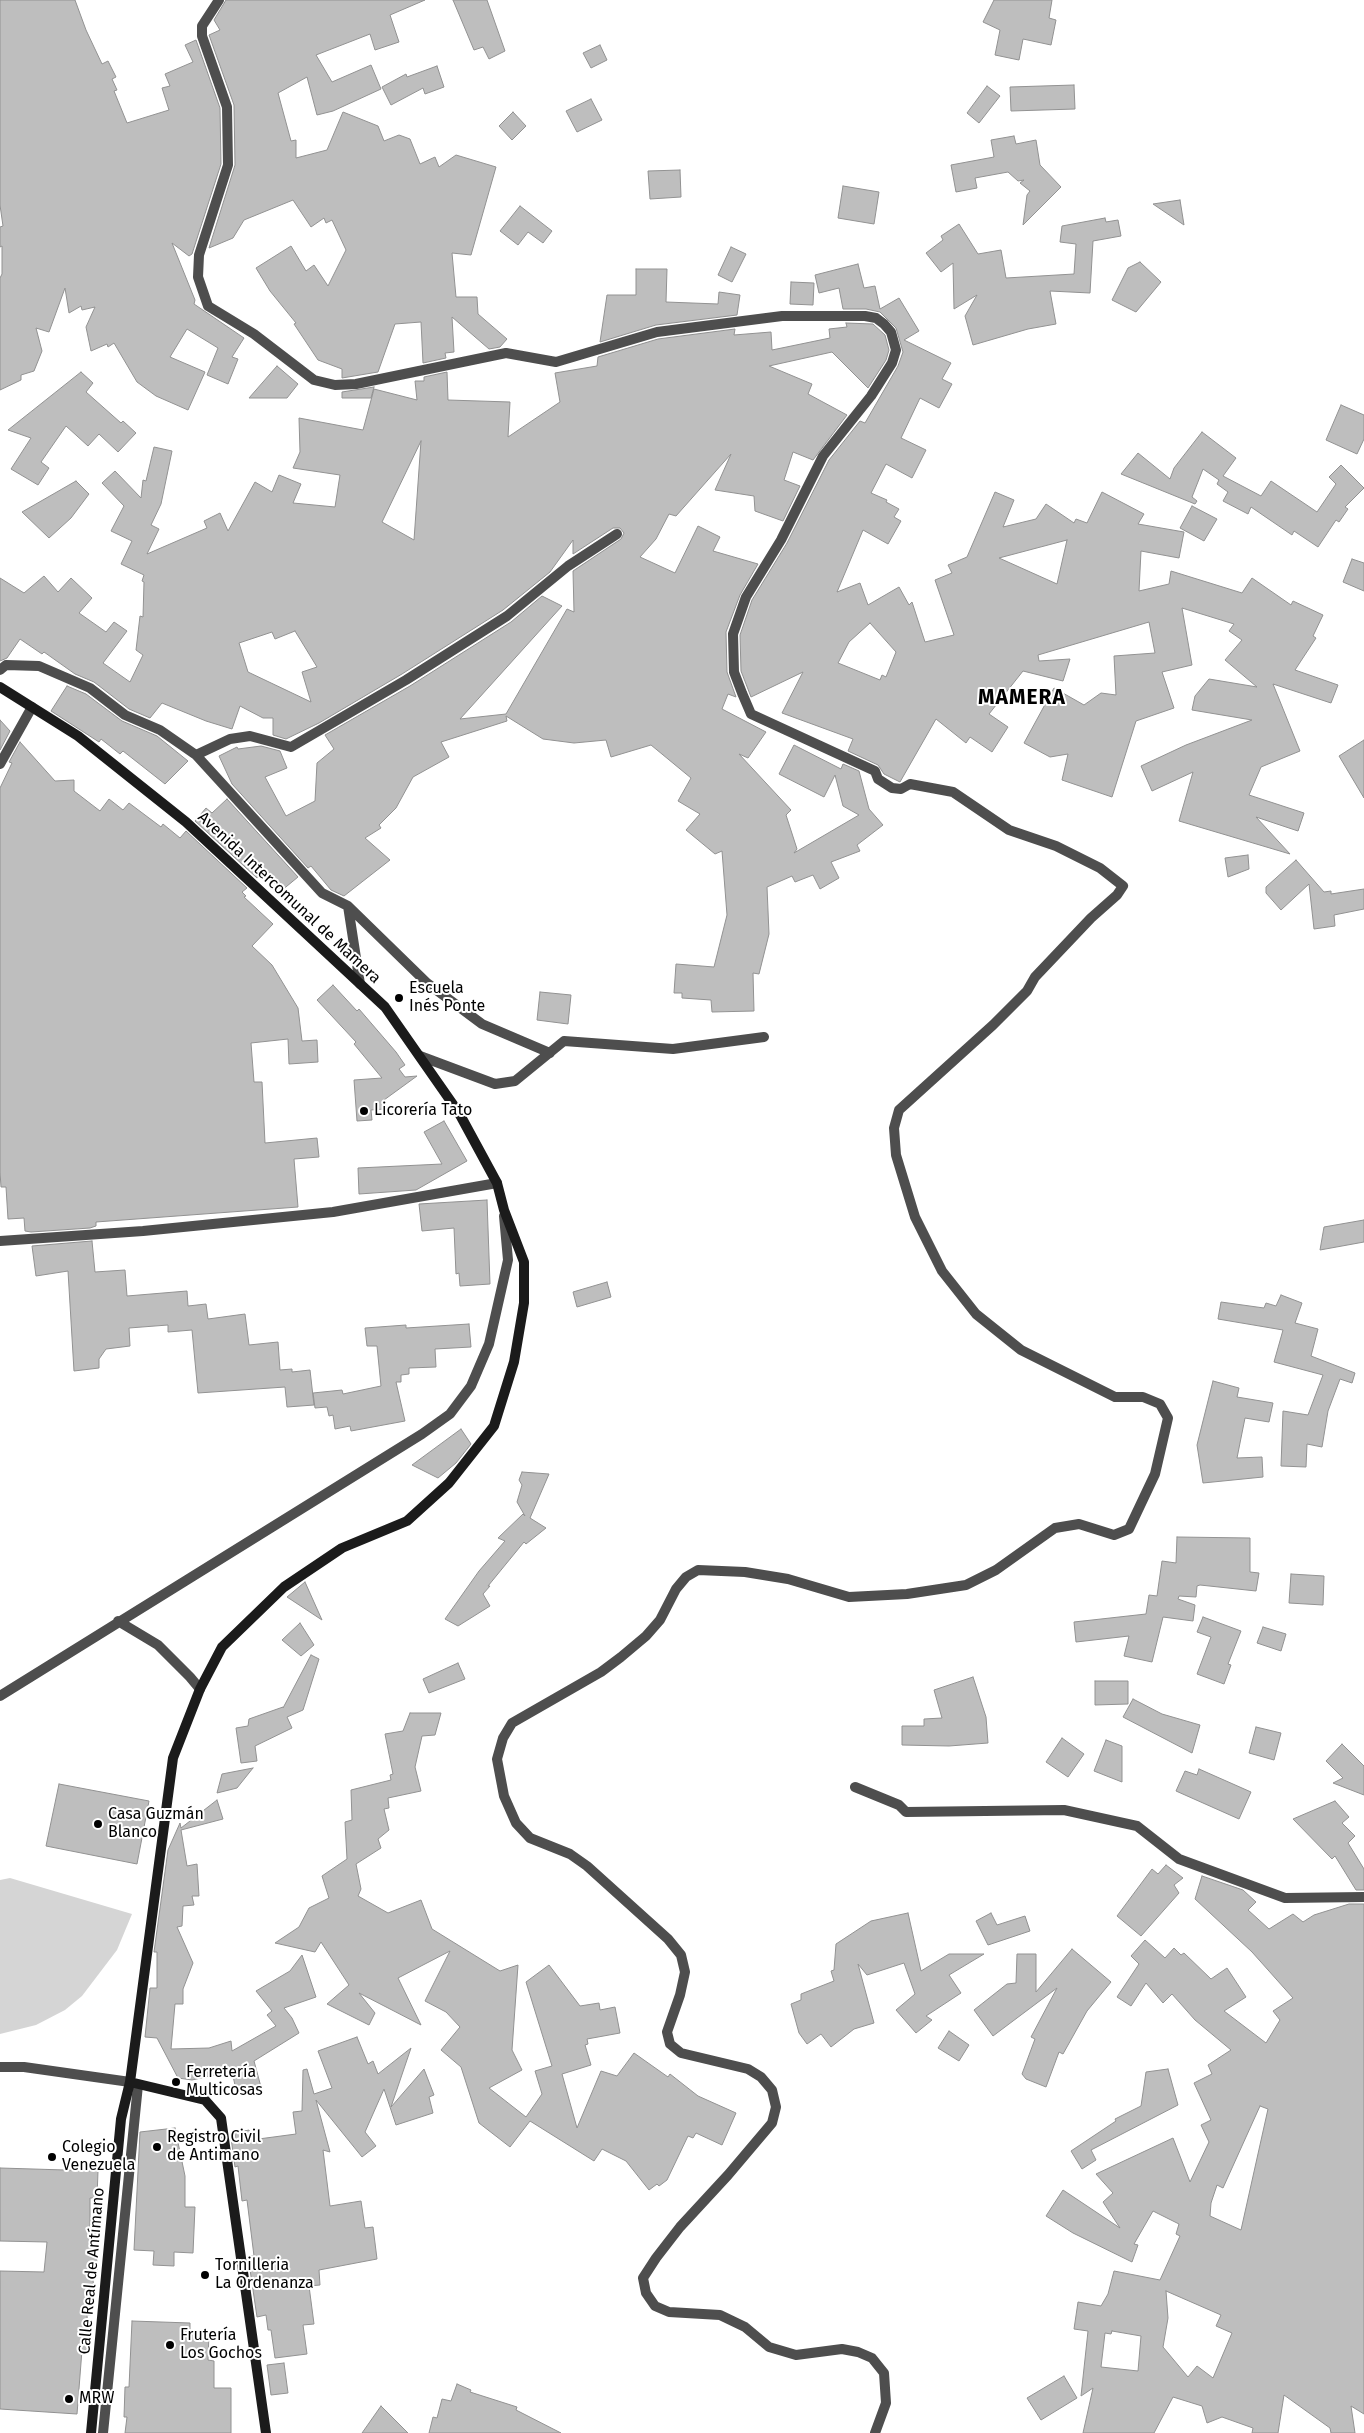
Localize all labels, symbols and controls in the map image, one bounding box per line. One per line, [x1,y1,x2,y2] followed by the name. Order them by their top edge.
[977,685,1067,711] district label: MAMERA
[194,808,384,988] street label: Avenida Intercomunal de Mamera
[409,979,485,1017] place label: Escuela Inés Ponte
[393,992,405,1004] marker: Escuela Inés Ponte
[374,1101,472,1121] place label: Licorería Tato
[358,1105,370,1117] marker: Licorería Tato
[108,1805,204,1843] place label: Casa Guzmán Blanco
[92,1818,104,1830] marker: Casa Guzmán Blanco
[186,2063,263,2101] place label: Ferretería Multicosas
[170,2076,182,2088] marker: Ferretería Multicosas
[167,2128,261,2166] place label: Registro Civil de Antimano
[62,2138,135,2176] place label: Colegio Venezuela
[151,2141,163,2153] marker: Registro Civil de Antimano
[46,2151,58,2163] marker: Colegio Venezuela
[75,2187,109,2355] street label: Calle Real de Antímano
[215,2256,314,2294] place label: Tornilleria La Ordenanza
[199,2269,211,2281] marker: Tornilleria La Ordenanza
[180,2326,262,2364] place label: Frutería Los Gochos
[164,2339,176,2351] marker: Frutería Los Gochos
[79,2389,114,2409] place label: MRW
[63,2393,75,2405] marker: MRW

